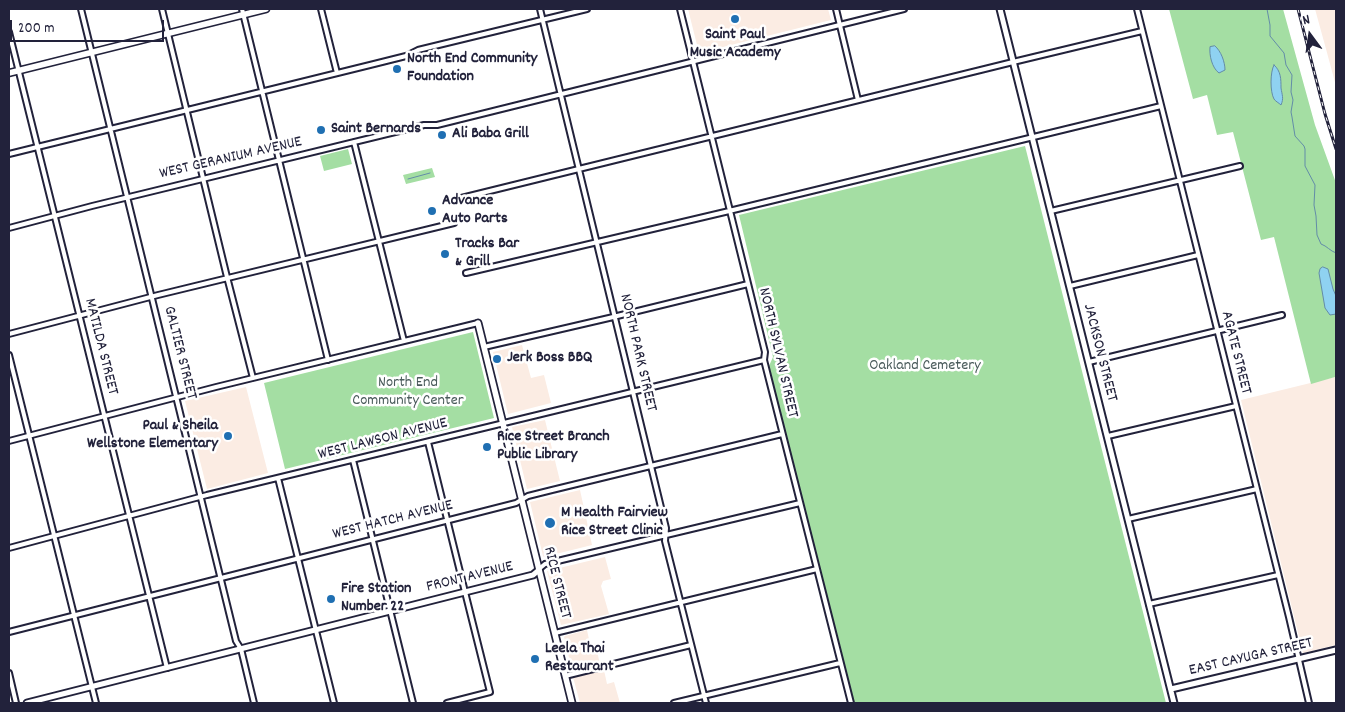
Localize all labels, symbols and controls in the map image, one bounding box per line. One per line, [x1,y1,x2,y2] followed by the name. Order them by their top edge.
[12,10,166,42] scale bar
[1285,10,1335,60] north arrow
[1301,10,1312,31] text: N
[729,13,741,25] marker: Saint Paul Music Academy
[18,18,55,40] text: 200 m
[690,26,780,64] place label: Saint Paul Music Academy
[407,50,537,88] place label: North End Community Foundation
[391,63,403,75] marker: North End Community Foundation
[331,120,421,140] place label: Saint Bernards
[315,124,327,136] marker: Saint Bernards
[452,125,529,145] place label: Ali Baba Grill
[436,129,448,141] marker: Ali Baba Grill
[158,133,304,185] street label: WEST GERANIUM AVENUE
[442,192,508,230] place label: Advance Auto Parts
[426,205,438,217] marker: Advance Auto Parts
[455,235,519,273] place label: Tracks Bar & Grill
[439,248,451,260] marker: Tracks Bar & Grill
[753,286,801,420] street label: NORTH SYLVAN STREET
[614,292,660,414] street label: NORTH PARK STREET
[79,297,121,397] street label: MATILDA STREET
[1078,302,1120,404] street label: JACKSON STREET
[158,304,200,402] street label: GALTIER STREET
[1215,309,1255,397] street label: AGATE STREET
[507,349,592,369] place label: Jerk Boss BBQ
[491,353,503,365] marker: Jerk Boss BBQ
[869,357,981,377] park label: Oakland Cemetery
[352,374,464,412] park label: North End Community Center
[316,415,450,465] street label: WEST LAWSON AVENUE
[87,417,218,455] place label: Paul & Sheila Wellstone Elementary
[497,428,610,466] place label: Rice Street Branch Public Library
[222,430,234,442] marker: Paul & Sheila Wellstone Elementary
[481,441,493,453] marker: Rice Street Branch Public Library
[331,497,455,545] street label: WEST HATCH AVENUE
[561,504,668,542] place label: M Health Fairview Rice Street Clinic
[543,516,557,530] marker: M Health Fairview Rice Street Clinic
[538,545,574,621] street label: RICE STREET
[425,558,515,598] street label: FRONT AVENUE
[341,580,412,618] place label: Fire Station Number 22
[325,593,337,605] marker: Fire Station Number 22
[1187,634,1315,682] street label: EAST CAYUGA STREET
[545,640,614,678] place label: Leela Thai Restaurant
[529,653,541,665] marker: Leela Thai Restaurant

